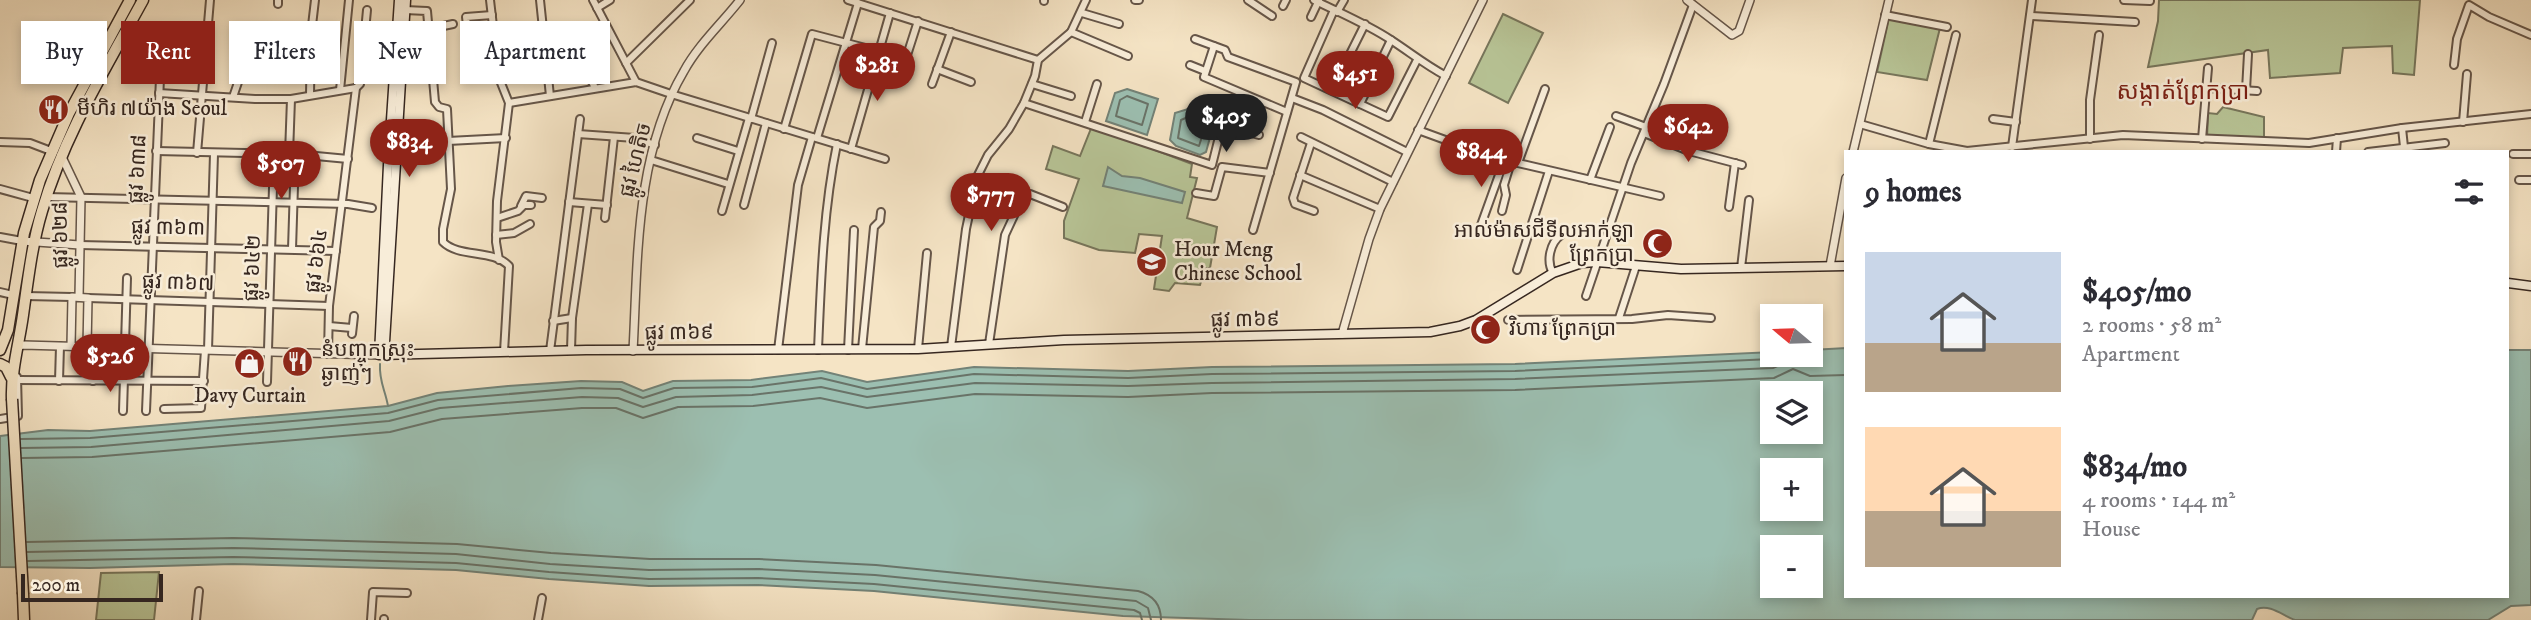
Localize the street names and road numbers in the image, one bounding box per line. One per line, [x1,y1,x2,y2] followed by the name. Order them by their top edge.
[614,120,663,202] street label: ផ្លូវ ហៃតិច
[123,134,158,205] street label: ផ្លូវ ៦៣៨
[47,201,80,269] street label: ផ្លូវ ៦២៨
[131,214,205,247] street label: ផ្លូវ ៣៦៣
[300,227,339,295] street label: ផ្លូវ ៦៦៤
[239,234,272,302] street label: ផ្លូវ ៦៤២
[141,269,215,302] street label: ផ្លូវ ៣៦៧
[1210,306,1280,339] street label: ផ្លូវ ៣៦៩
[644,319,714,352] street label: ផ្លូវ ៣៦៩

